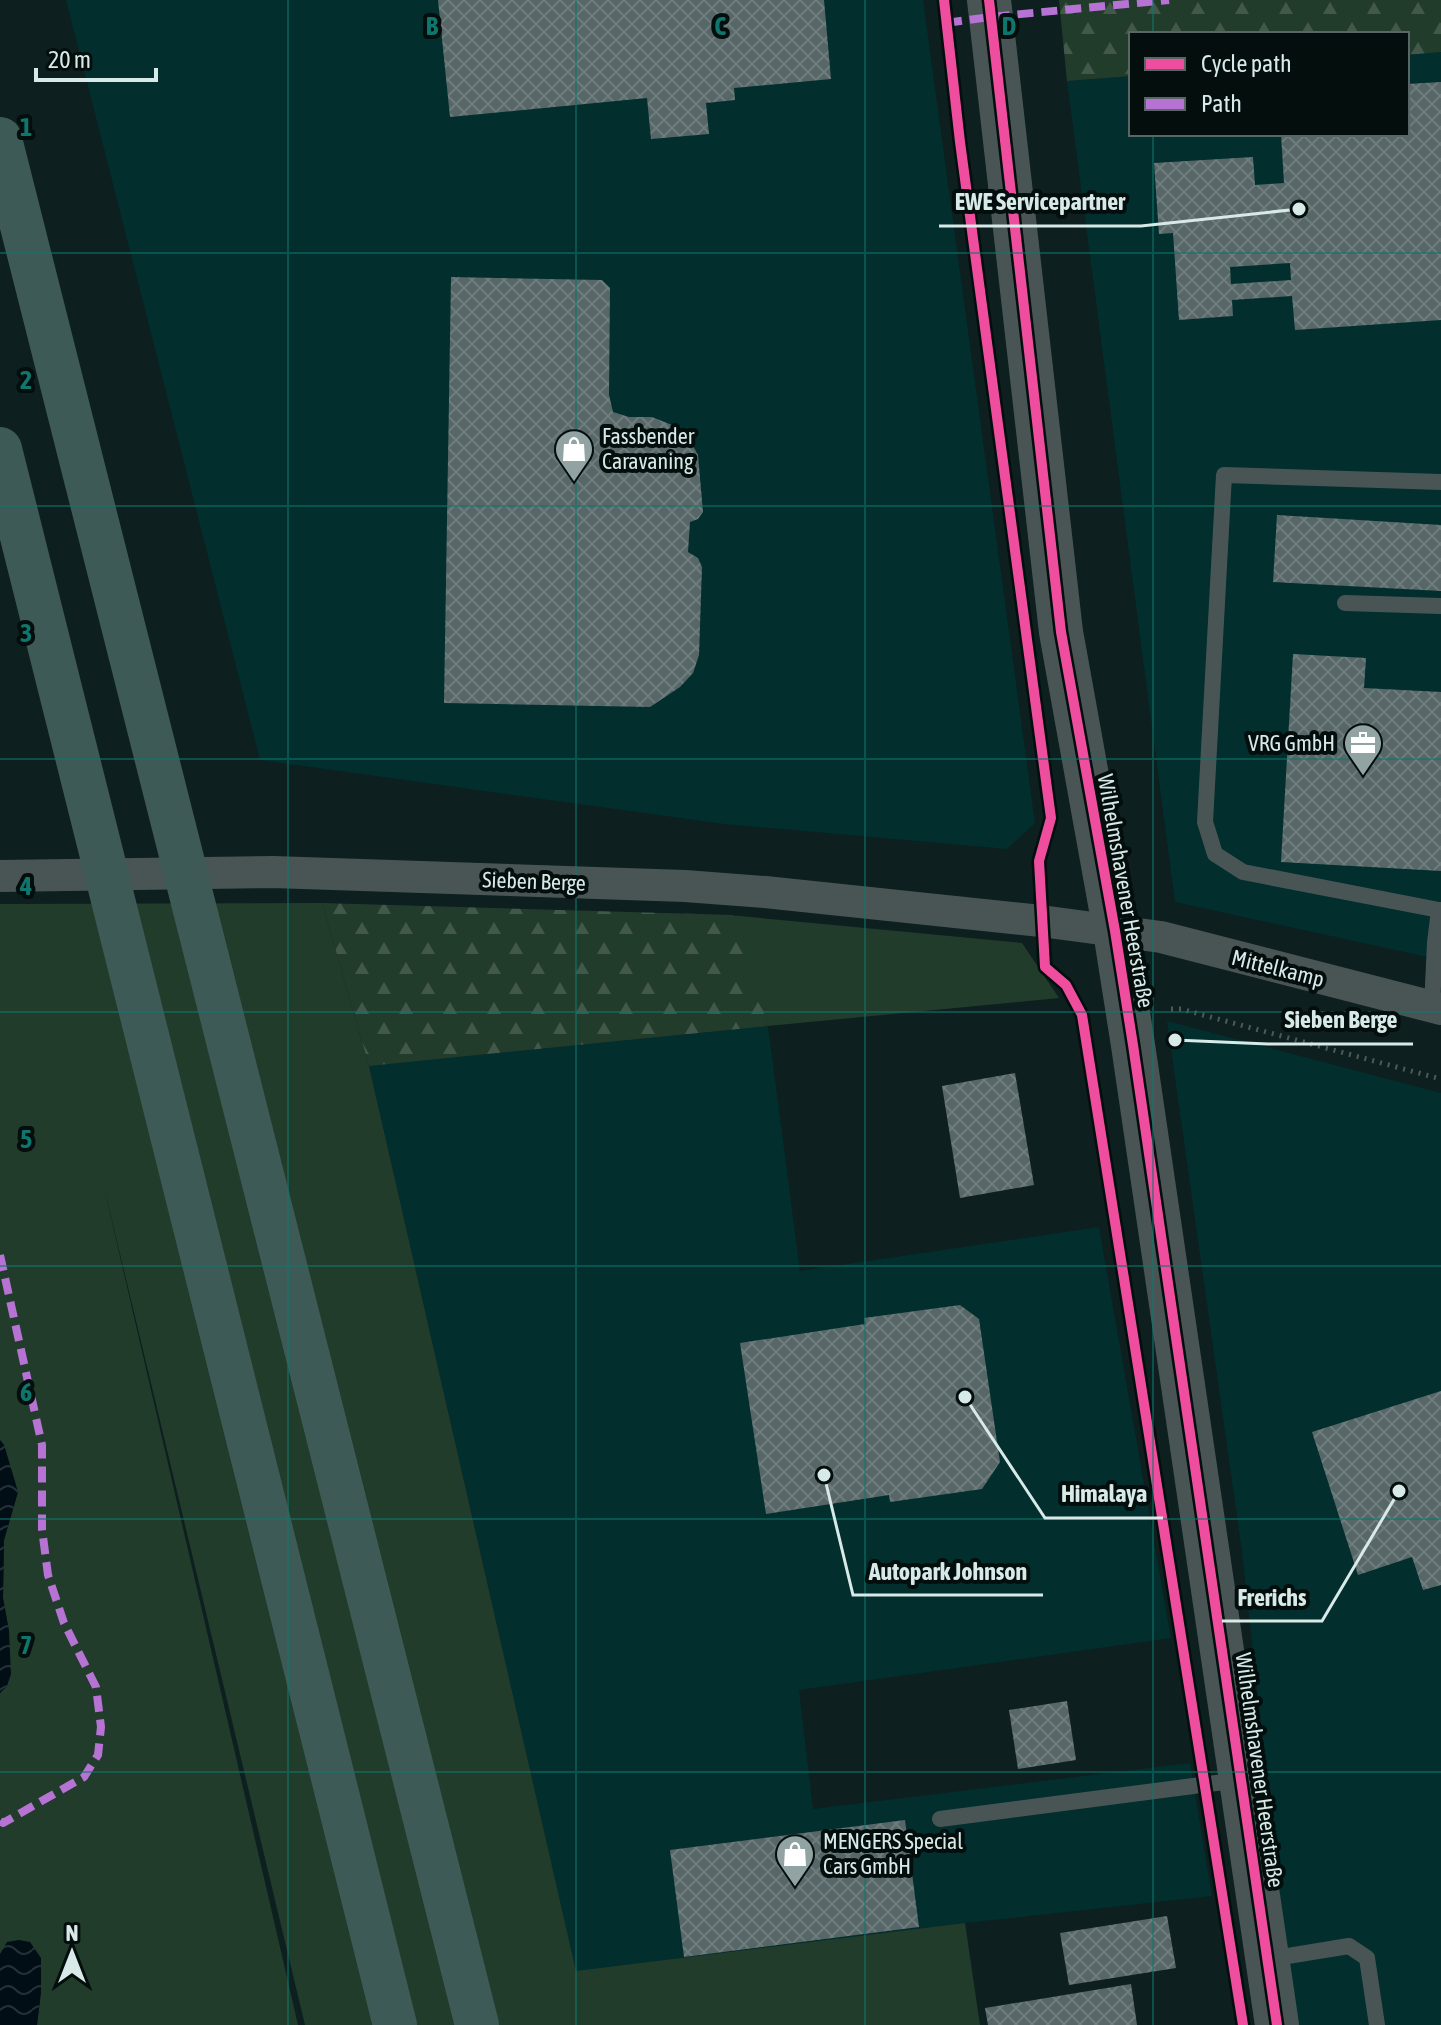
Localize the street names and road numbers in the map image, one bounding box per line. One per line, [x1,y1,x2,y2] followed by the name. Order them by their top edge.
[1093,772,1159,1010] street label: Wilhelmshavener Heerstraße
[482,866,586,896] street label: Sieben Berge
[1229,944,1327,992] street label: Mittelkamp
[1231,1651,1289,1889] street label: Wilhelmshavener Heerstraße

